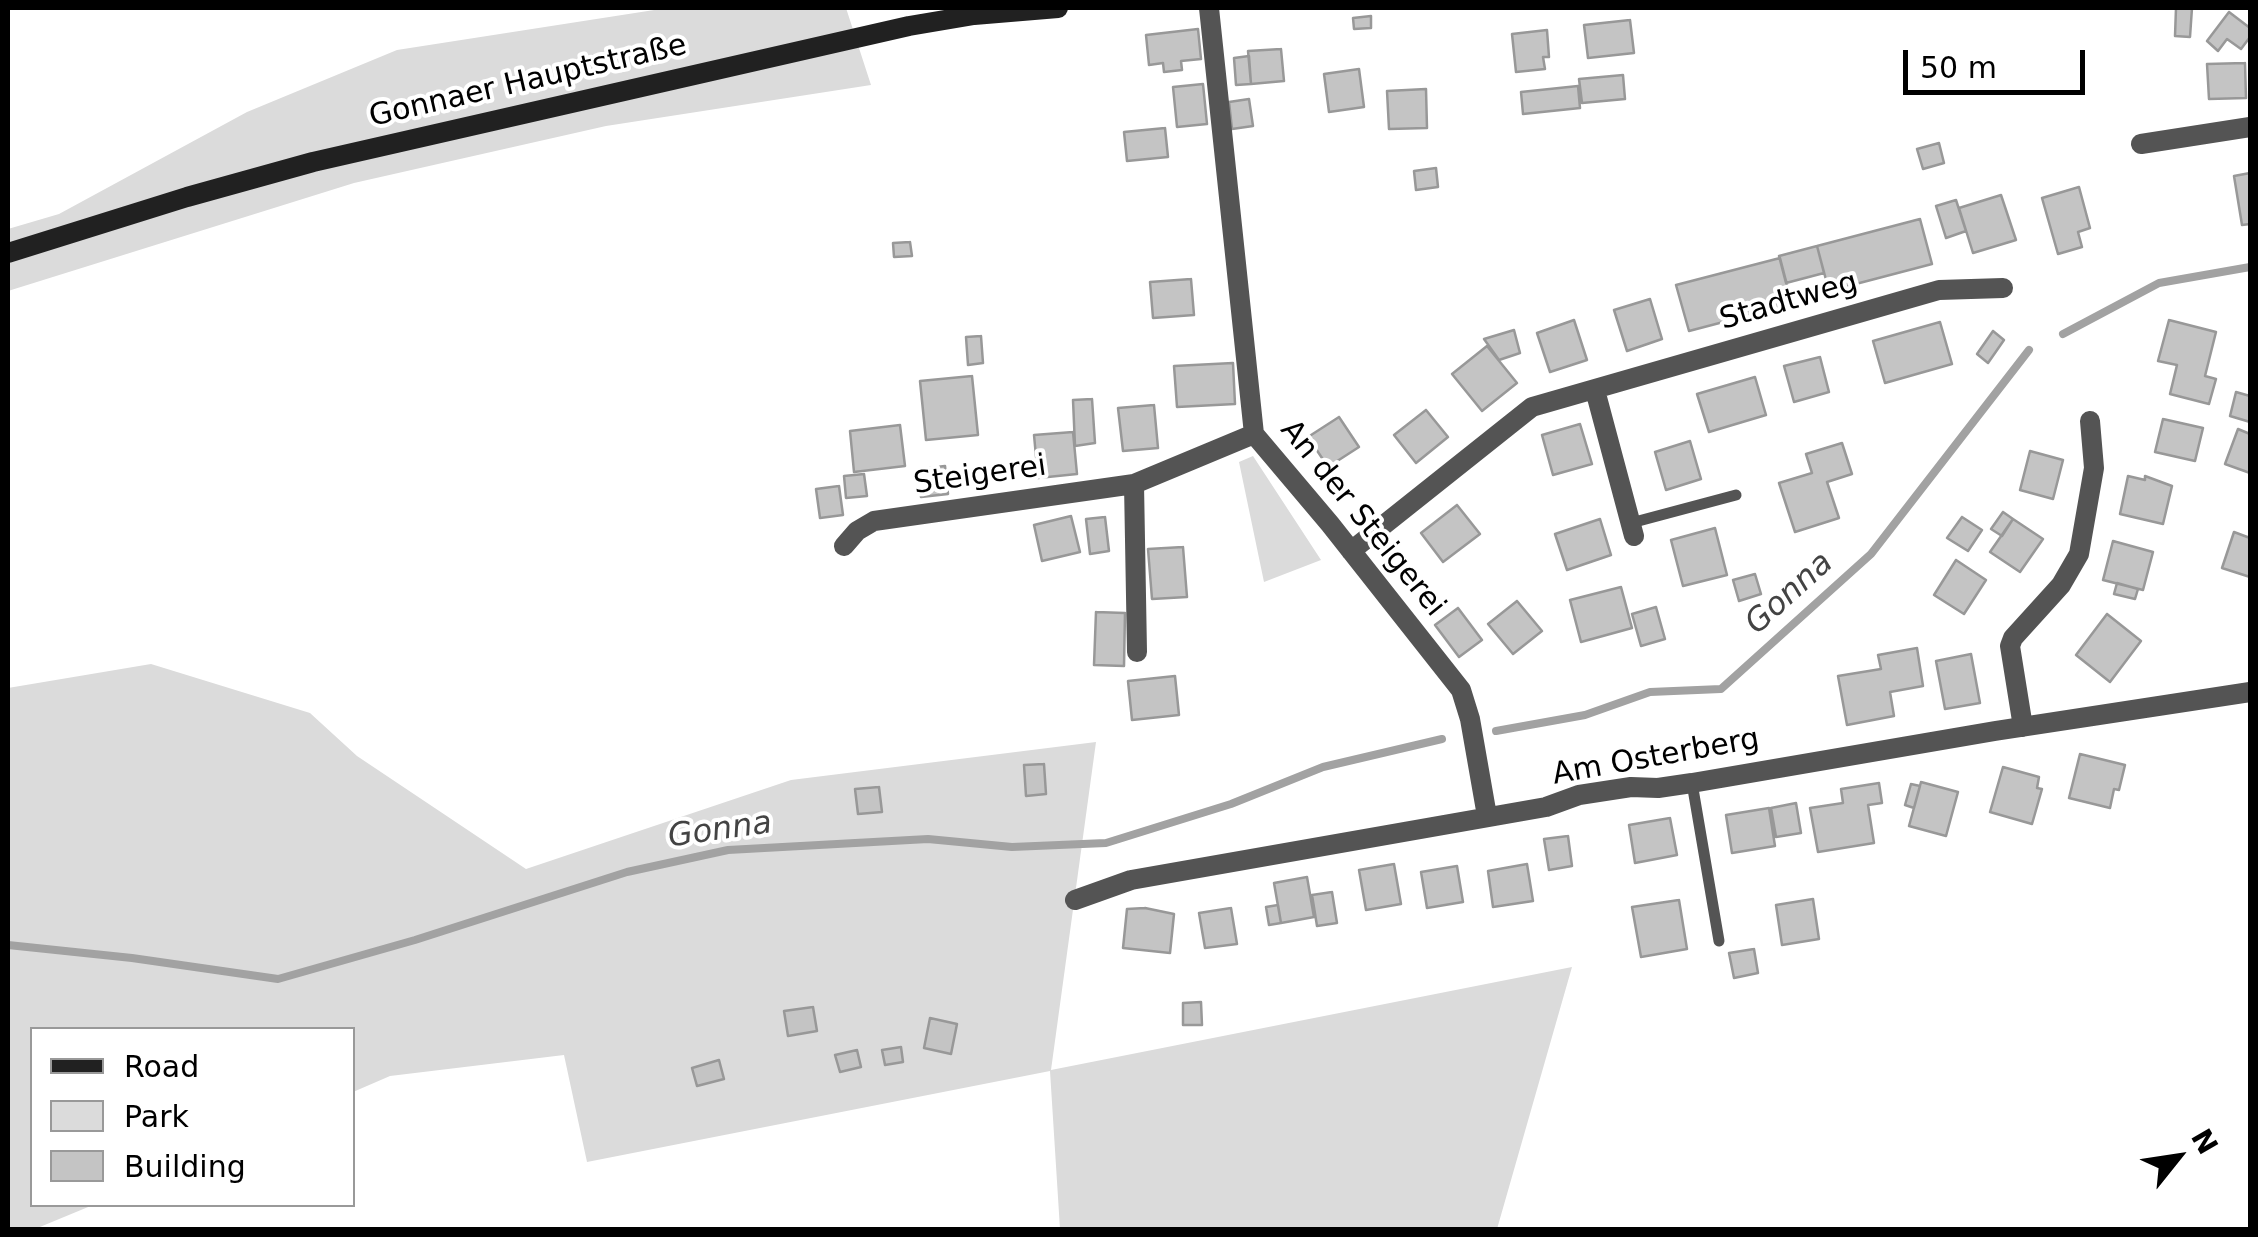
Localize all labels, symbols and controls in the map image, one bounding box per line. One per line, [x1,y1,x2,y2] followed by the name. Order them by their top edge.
[366,28,690,136] street label: Gonnaer Hauptstraße
[1908,30,2090,92] scale bar
[1920,50,1997,85] text: 50 m
[1716,265,1862,339] street label: Stadtweg
[1272,414,1452,624] street label: An der Steigerei
[911,449,1049,503] street label: Steigerei
[1738,545,1842,643] water label: Gonna
[1550,722,1762,794] street label: Am Osterberg
[666,805,774,857] water label: Gonna
[30,1027,355,1207] legend
[124,1049,199,1084] text: Road
[124,1099,189,1134] text: Park
[2128,1107,2228,1207] north arrow
[2184,1123,2225,1160] text: N
[124,1149,246,1184] text: Building

